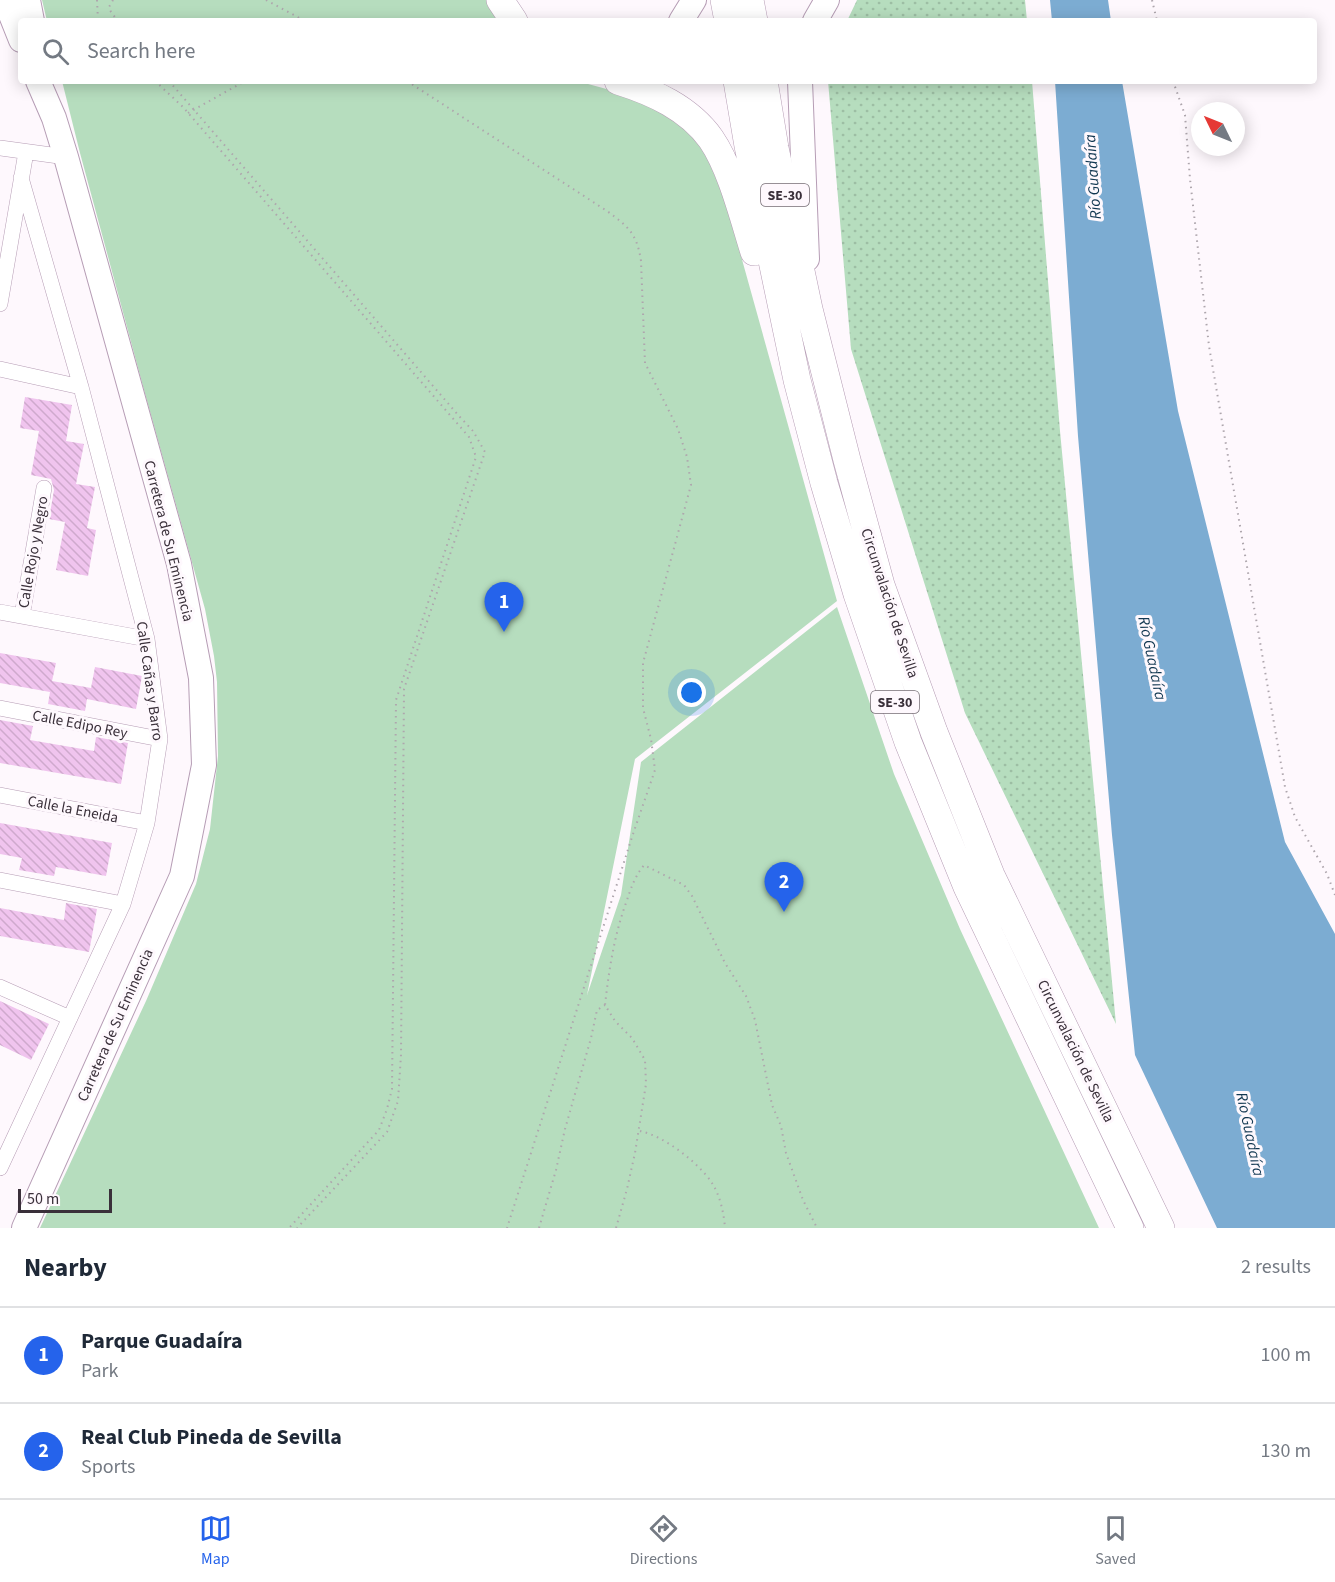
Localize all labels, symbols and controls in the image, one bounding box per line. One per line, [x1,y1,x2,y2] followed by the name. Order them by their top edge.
[18,18,1317,84] search box
[39,35,72,68] icon: search
[87,35,195,67] text: Search here
[1191,102,1245,156] north arrow
[1079,133,1107,220] water label: Río Guadaíra
[761,184,809,206] road number: SE-30
[138,458,199,624] street label: Carretera de Su Eminencia
[13,494,54,610] street label: Calle Rojo y Negro
[855,526,924,681] street label: Circunvalación de Sevilla
[484,582,524,632] pin: 1
[1132,614,1172,703] water label: Río Guadaíra
[131,620,168,742] street label: Calle Cañas y Barro
[677,678,706,707] your location
[871,691,919,713] road number: SE-30
[31,705,129,744] street label: Calle Edipo Rey
[26,790,120,829] street label: Calle la Eneida
[764,862,804,912] pin: 2
[72,945,159,1105] street label: Carretera de Su Eminencia
[1032,976,1119,1126] street label: Circunvalación de Sevilla
[1230,1090,1270,1179] water label: Río Guadaíra
[18,1186,112,1214] scale bar
[27,1188,59,1210] text: 50 m
[24,1249,107,1286] text: Nearby
[1241,1253,1311,1281] text: 2 results
[81,1325,243,1357] text: Parque Guadaíra
[38,1341,49,1369] text: 1
[1261,1341,1311,1369] text: 100 m
[81,1357,118,1385] text: Park
[81,1421,342,1453] text: Real Club Pineda de Sevilla
[38,1437,49,1465] text: 2
[1261,1437,1311,1465] text: 130 m
[81,1453,136,1481] text: Sports
[199,1512,232,1570] tab: Map
[630,1512,697,1570] tab: Directions
[1095,1512,1136,1570] tab: Saved

